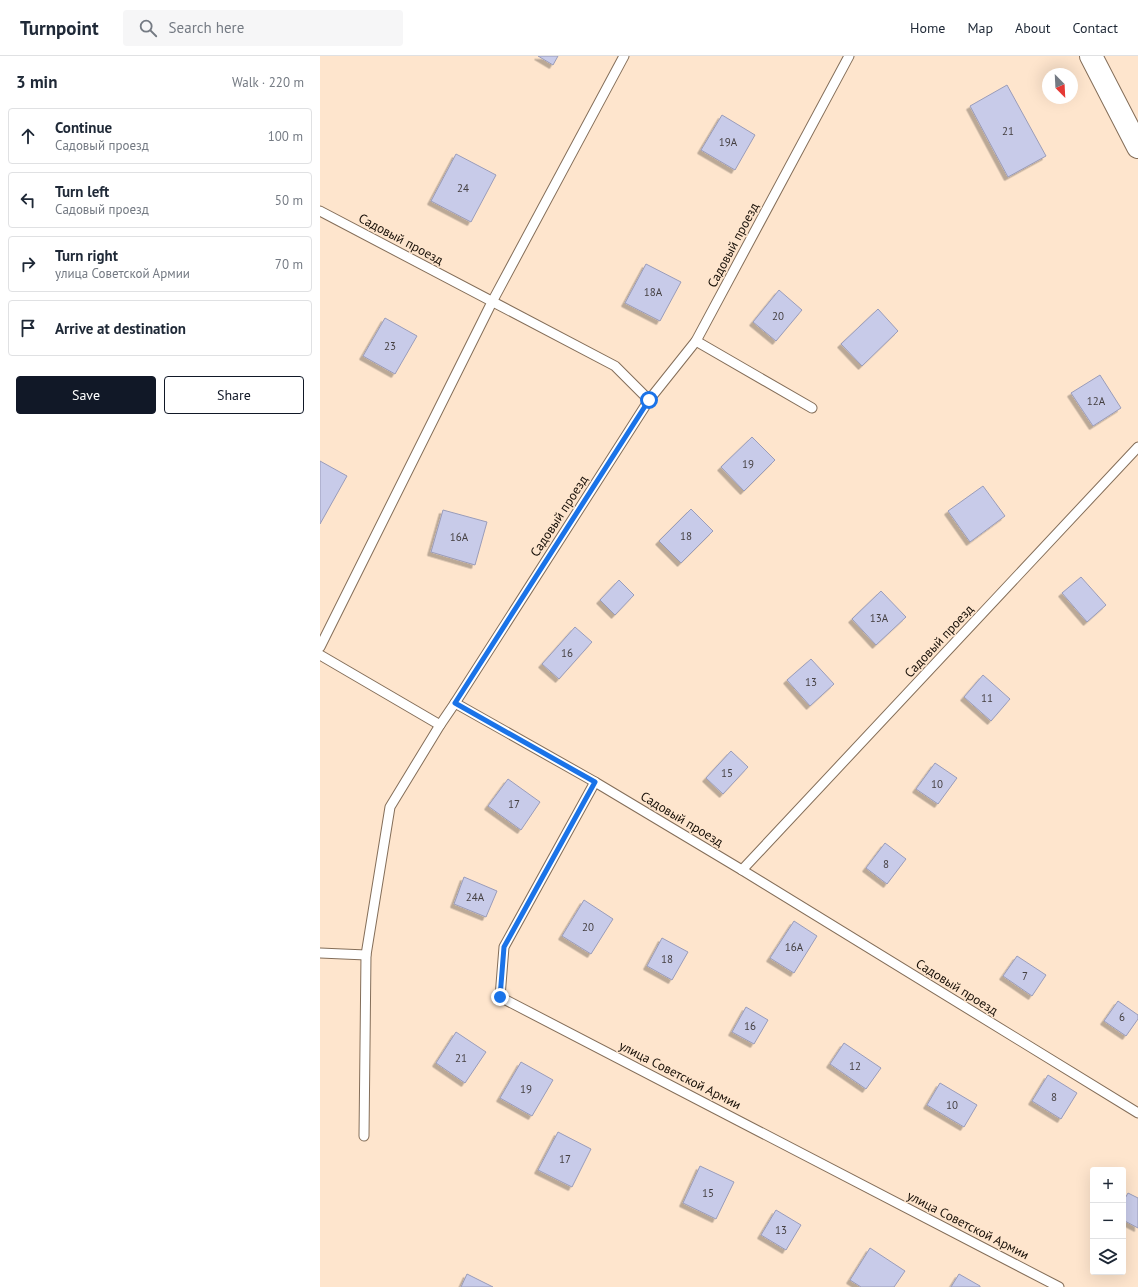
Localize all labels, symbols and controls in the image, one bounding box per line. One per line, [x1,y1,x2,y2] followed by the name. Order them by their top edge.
[123,10,403,46] search box
[20,16,99,40] text: Turnpoint
[137,17,159,39] icon: search
[169,18,244,37] text: Search here
[910,19,945,37] text: Home
[967,19,993,37] text: Map
[1015,19,1051,37] text: About
[1073,19,1118,37] text: Contact
[1042,68,1078,104] north arrow
[16,71,57,93] text: 3 min
[232,74,304,91] text: Walk · 220 m
[55,118,112,137] text: Continue
[1002,124,1014,138] house number: 21
[17,125,39,147] icon: ahead
[268,128,303,145] text: 100 m
[719,135,738,149] house number: 19А
[55,137,149,154] text: Садовый проезд
[457,181,469,195] house number: 24
[55,182,109,201] text: Turn left
[17,189,39,211] icon: left
[275,192,303,209] text: 50 m
[703,200,763,290] street label: Садовый проезд
[55,201,149,218] text: Садовый проезд
[356,209,446,269] street label: Садовый проезд
[55,246,118,265] text: Turn right
[17,253,39,275] icon: right
[275,256,303,273] text: 70 m
[55,265,190,282] text: улица Советской Армии
[644,285,663,299] house number: 18А
[772,309,784,323] house number: 20
[17,317,39,339] icon: arrive
[55,319,186,338] text: Arrive at destination
[384,339,396,353] house number: 23
[16,376,156,414] button: Save
[164,376,304,414] button: Share
[640,391,658,409] route start
[1087,394,1106,408] house number: 12А
[742,457,754,471] house number: 19
[526,472,592,560] street label: Садовый проезд
[680,529,692,543] house number: 18
[450,530,469,544] house number: 16А
[901,601,977,681] street label: Садовый проезд
[870,611,889,625] house number: 13А
[561,646,573,660] house number: 16
[805,675,817,689] house number: 13
[981,691,993,705] house number: 11
[721,766,733,780] house number: 15
[931,777,943,791] house number: 10
[637,788,727,850] street label: Садовый проезд
[508,797,520,811] house number: 17
[883,857,889,871] house number: 8
[466,890,485,904] house number: 24А
[582,920,594,934] house number: 20
[785,940,804,954] house number: 16А
[661,952,673,966] house number: 18
[913,955,1001,1019] street label: Садовый проезд
[1022,969,1028,983] house number: 7
[491,988,509,1006] route end
[1119,1010,1125,1024] house number: 6
[744,1019,756,1033] house number: 16
[616,1037,744,1113] street label: улица Советской Армии
[455,1051,467,1065] house number: 21
[849,1059,861,1073] house number: 12
[520,1082,532,1096] house number: 19
[1051,1090,1057,1104] house number: 8
[946,1098,958,1112] house number: 10
[559,1152,571,1166] house number: 17
[1090,1167,1126,1275] map controls
[1090,1167,1126,1203] button: +
[702,1186,714,1200] house number: 15
[904,1187,1032,1263] street label: улица Советской Армии
[1090,1203,1126,1239] button: −
[775,1223,787,1237] house number: 13
[1090,1239,1126,1275] button: layers

